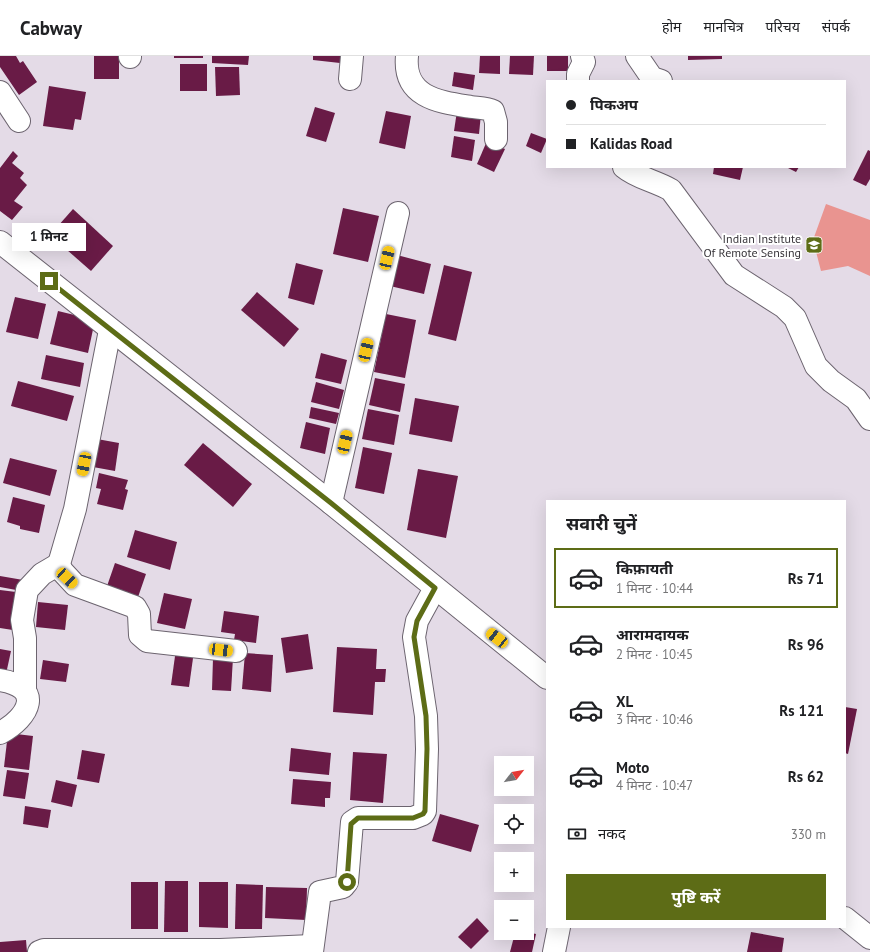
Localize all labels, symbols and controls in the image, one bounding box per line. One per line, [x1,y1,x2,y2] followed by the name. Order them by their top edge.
[20,16,82,40] text: Cabway
[662,18,681,36] text: होम
[703,18,744,36] text: मानचित्र
[766,18,800,36] text: परिचय
[822,18,850,36] text: संपर्क
[590,95,638,114] text: पिकअप
[590,134,672,153] text: Kalidas Road
[12,223,86,251] callout: 1 मिनट
[30,228,68,245] text: 1 मिनट
[703,231,801,260] place label: Indian Institute Of Remote Sensing
[804,235,824,255] school or university icon: Indian Institute Of Remote Sensing
[378,245,396,271] car
[40,272,58,290] route end
[357,337,375,363] car
[336,429,354,455] car
[76,451,92,477] car
[566,512,637,535] text: सवारी चुनें
[616,559,673,578] text: किफ़ायती
[568,560,604,596] icon: car
[54,565,80,591] car
[788,569,824,588] text: Rs 71
[616,580,693,597] text: 1 मिनट · 10:44
[616,625,689,644] text: आरामदायक
[484,626,510,650] car
[568,626,604,662] icon: car
[788,635,824,654] text: Rs 96
[208,643,234,657] car
[616,646,693,663] text: 2 मिनट · 10:45
[568,692,604,728] icon: car
[616,692,633,711] text: XL
[779,701,824,720] text: Rs 121
[616,711,693,728] text: 3 मिनट · 10:46
[494,756,534,796] north arrow
[494,756,534,940] map controls
[568,758,604,794] icon: car
[616,758,649,777] text: Moto
[788,767,824,786] text: Rs 62
[616,777,693,794] text: 4 मिनट · 10:47
[494,804,534,844] button: locate
[566,823,588,845] icon: cash
[598,824,626,843] text: नकद
[791,826,826,843] text: 330 m
[494,852,534,892] button: +
[338,873,356,891] route start
[566,874,826,920] button: पुष्टि करें
[494,900,534,940] button: −

